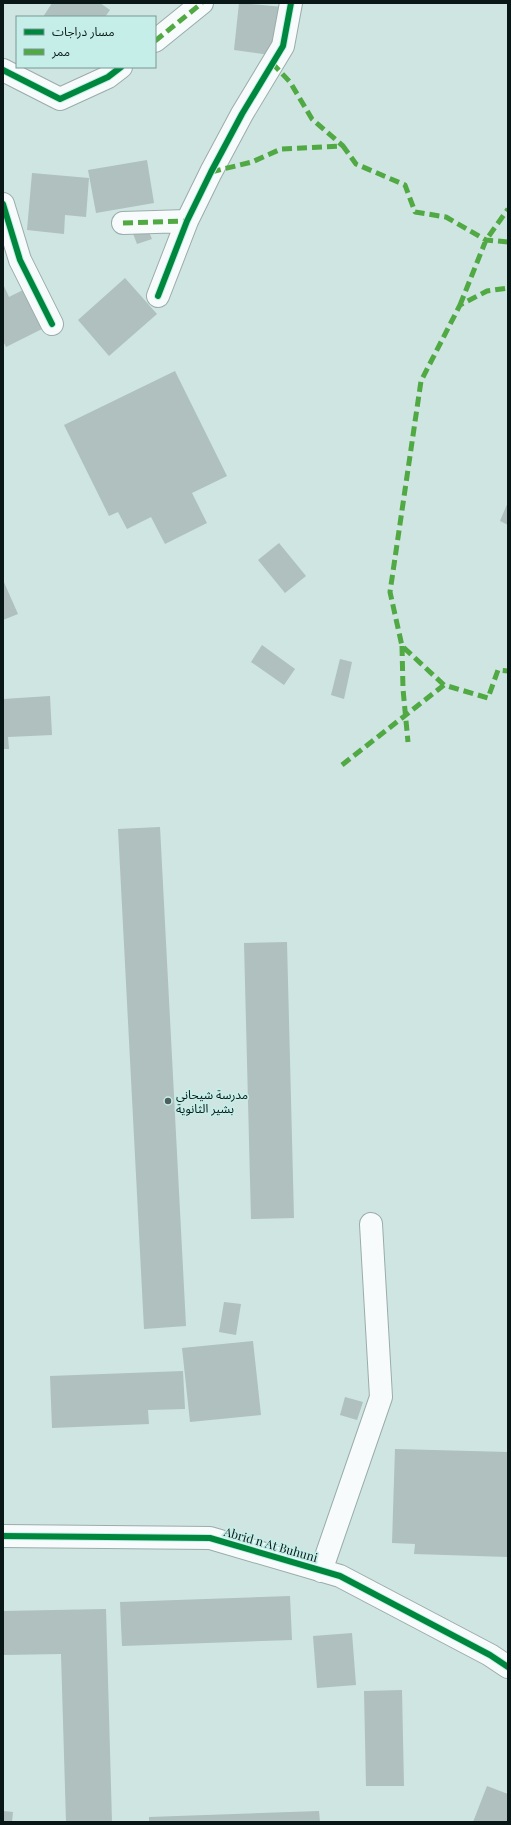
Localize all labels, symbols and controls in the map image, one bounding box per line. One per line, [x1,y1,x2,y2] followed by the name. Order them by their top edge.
[16,16,156,68] legend
[52,23,115,39] text: مسار دراجات
[51,43,70,59] text: ممر
[176,1086,248,1116] place label: مدرسة شيحاني بشير الثانوية
[163,1096,173,1106] marker: مدرسة شيحاني بشير الثانوية
[221,1523,320,1565] street label: Abrid n At Buhuni

